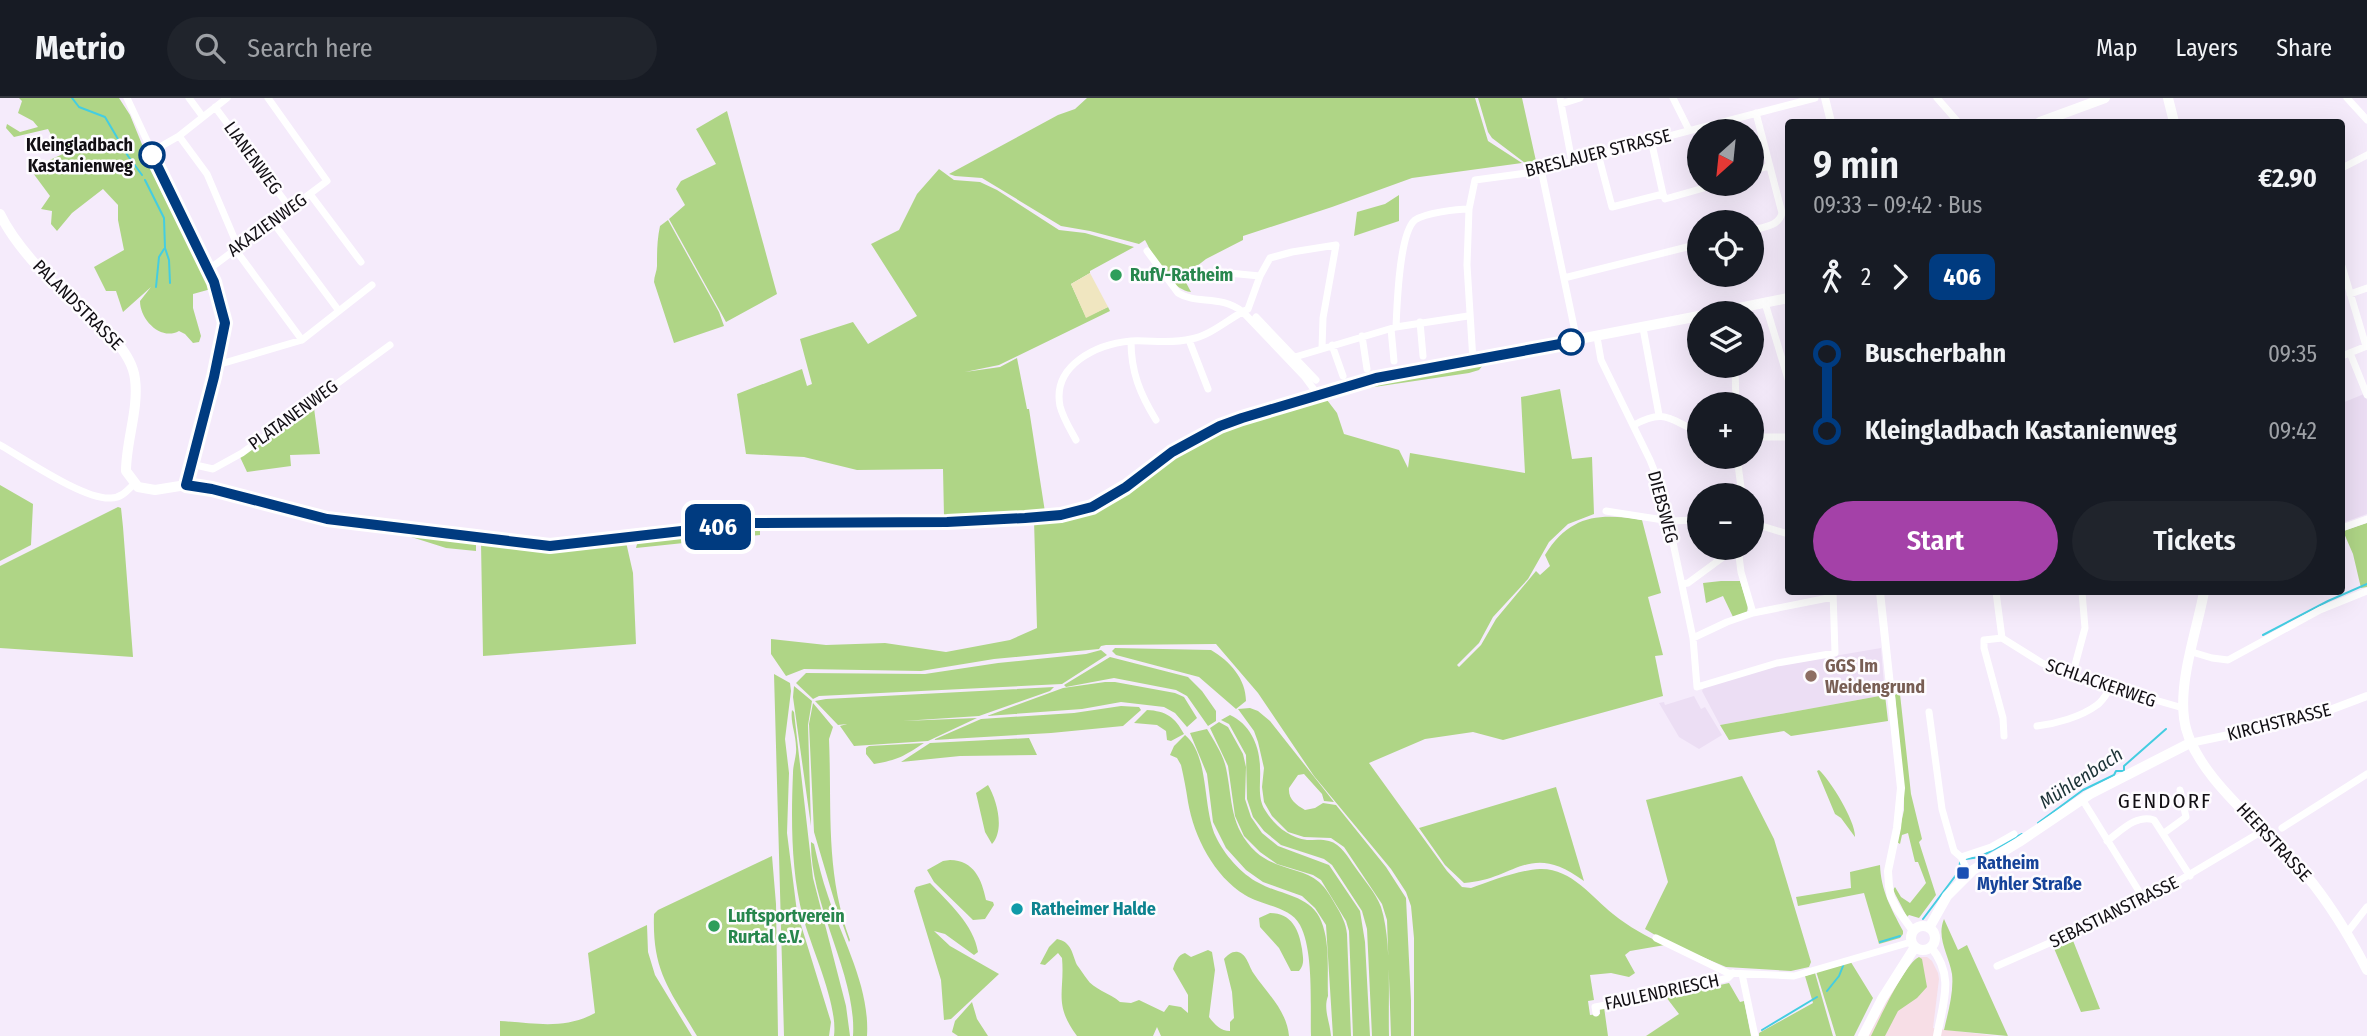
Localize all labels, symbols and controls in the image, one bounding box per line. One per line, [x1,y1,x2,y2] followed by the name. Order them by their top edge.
[167,17,657,80] search box
[35,28,125,68] text: Metrio
[191,29,229,67] icon: search
[247,33,373,64] text: Search here
[2096,34,2138,62] text: Map
[2176,34,2238,62] text: Layers
[2276,34,2332,62] text: Share
[219,117,287,199] street label: LIANENWEG
[1687,119,1764,196] north arrow
[1687,119,1764,560] map controls
[1523,124,1673,182] street label: BRESLAUER STRASSE
[26,134,133,177] place label: Kleingladbach Kastanienweg
[139,142,165,168] marker: Kleingladbach Kastanienweg
[1813,142,1899,188] text: 9 min
[2258,163,2317,194] text: €2.90
[223,189,311,261] street label: AKAZIENWEG
[1813,191,1982,219] text: 09:33 – 09:42 · Bus
[1687,210,1764,287] button: locate
[28,255,128,355] street label: PALANDSTRASSE
[1813,258,1851,296] icon: walk
[1881,258,1919,296] icon: forward
[1861,263,1871,291] text: 2
[1943,263,1981,291] text: 406
[1130,264,1233,286] place label: RufV-Ratheim
[1108,267,1124,283] marker: RufV-Ratheim
[1687,301,1764,378] button: layers
[1558,329,1584,355] unlabelled marker
[1865,338,2006,369] text: Buscherbahn
[2268,340,2317,368] text: 09:35
[244,375,342,455] street label: PLATANENWEG
[1687,392,1764,469] button: +
[1865,415,2177,446] text: Kleingladbach Kastanienweg
[2268,417,2317,445] text: 09:42
[1643,468,1683,546] street label: DIEBSWEG
[1687,483,1764,560] button: −
[1813,501,2058,581] button: Start
[2072,501,2317,581] button: Tickets
[678,504,758,550] line badge: 406
[699,513,737,541] text: 406
[2043,654,2159,712] street label: SCHLACKERWEG
[1825,655,1925,698] place label: GGS Im Weidengrund
[1803,668,1819,684] marker: GGS Im Weidengrund
[2225,698,2333,746] street label: KIRCHSTRASSE
[2035,743,2127,813] water label: Mühlenbach
[2118,788,2212,814] district label: GENDORF
[2232,798,2316,886] street label: HEERSTRASSE
[1977,852,2082,895] place label: Ratheim Myhler Straße
[1955,865,1971,881] marker: Ratheim Myhler Straße
[2046,871,2182,953] street label: SEBASTIANSTRASSE
[1031,898,1156,920] place label: Ratheimer Halde
[1009,901,1025,917] marker: Ratheimer Halde
[728,905,845,948] place label: Luftsportverein Rurtal e.V.
[706,918,722,934] marker: Luftsportverein Rurtal e.V.
[1603,969,1721,1015] street label: FAULENDRIESCH

